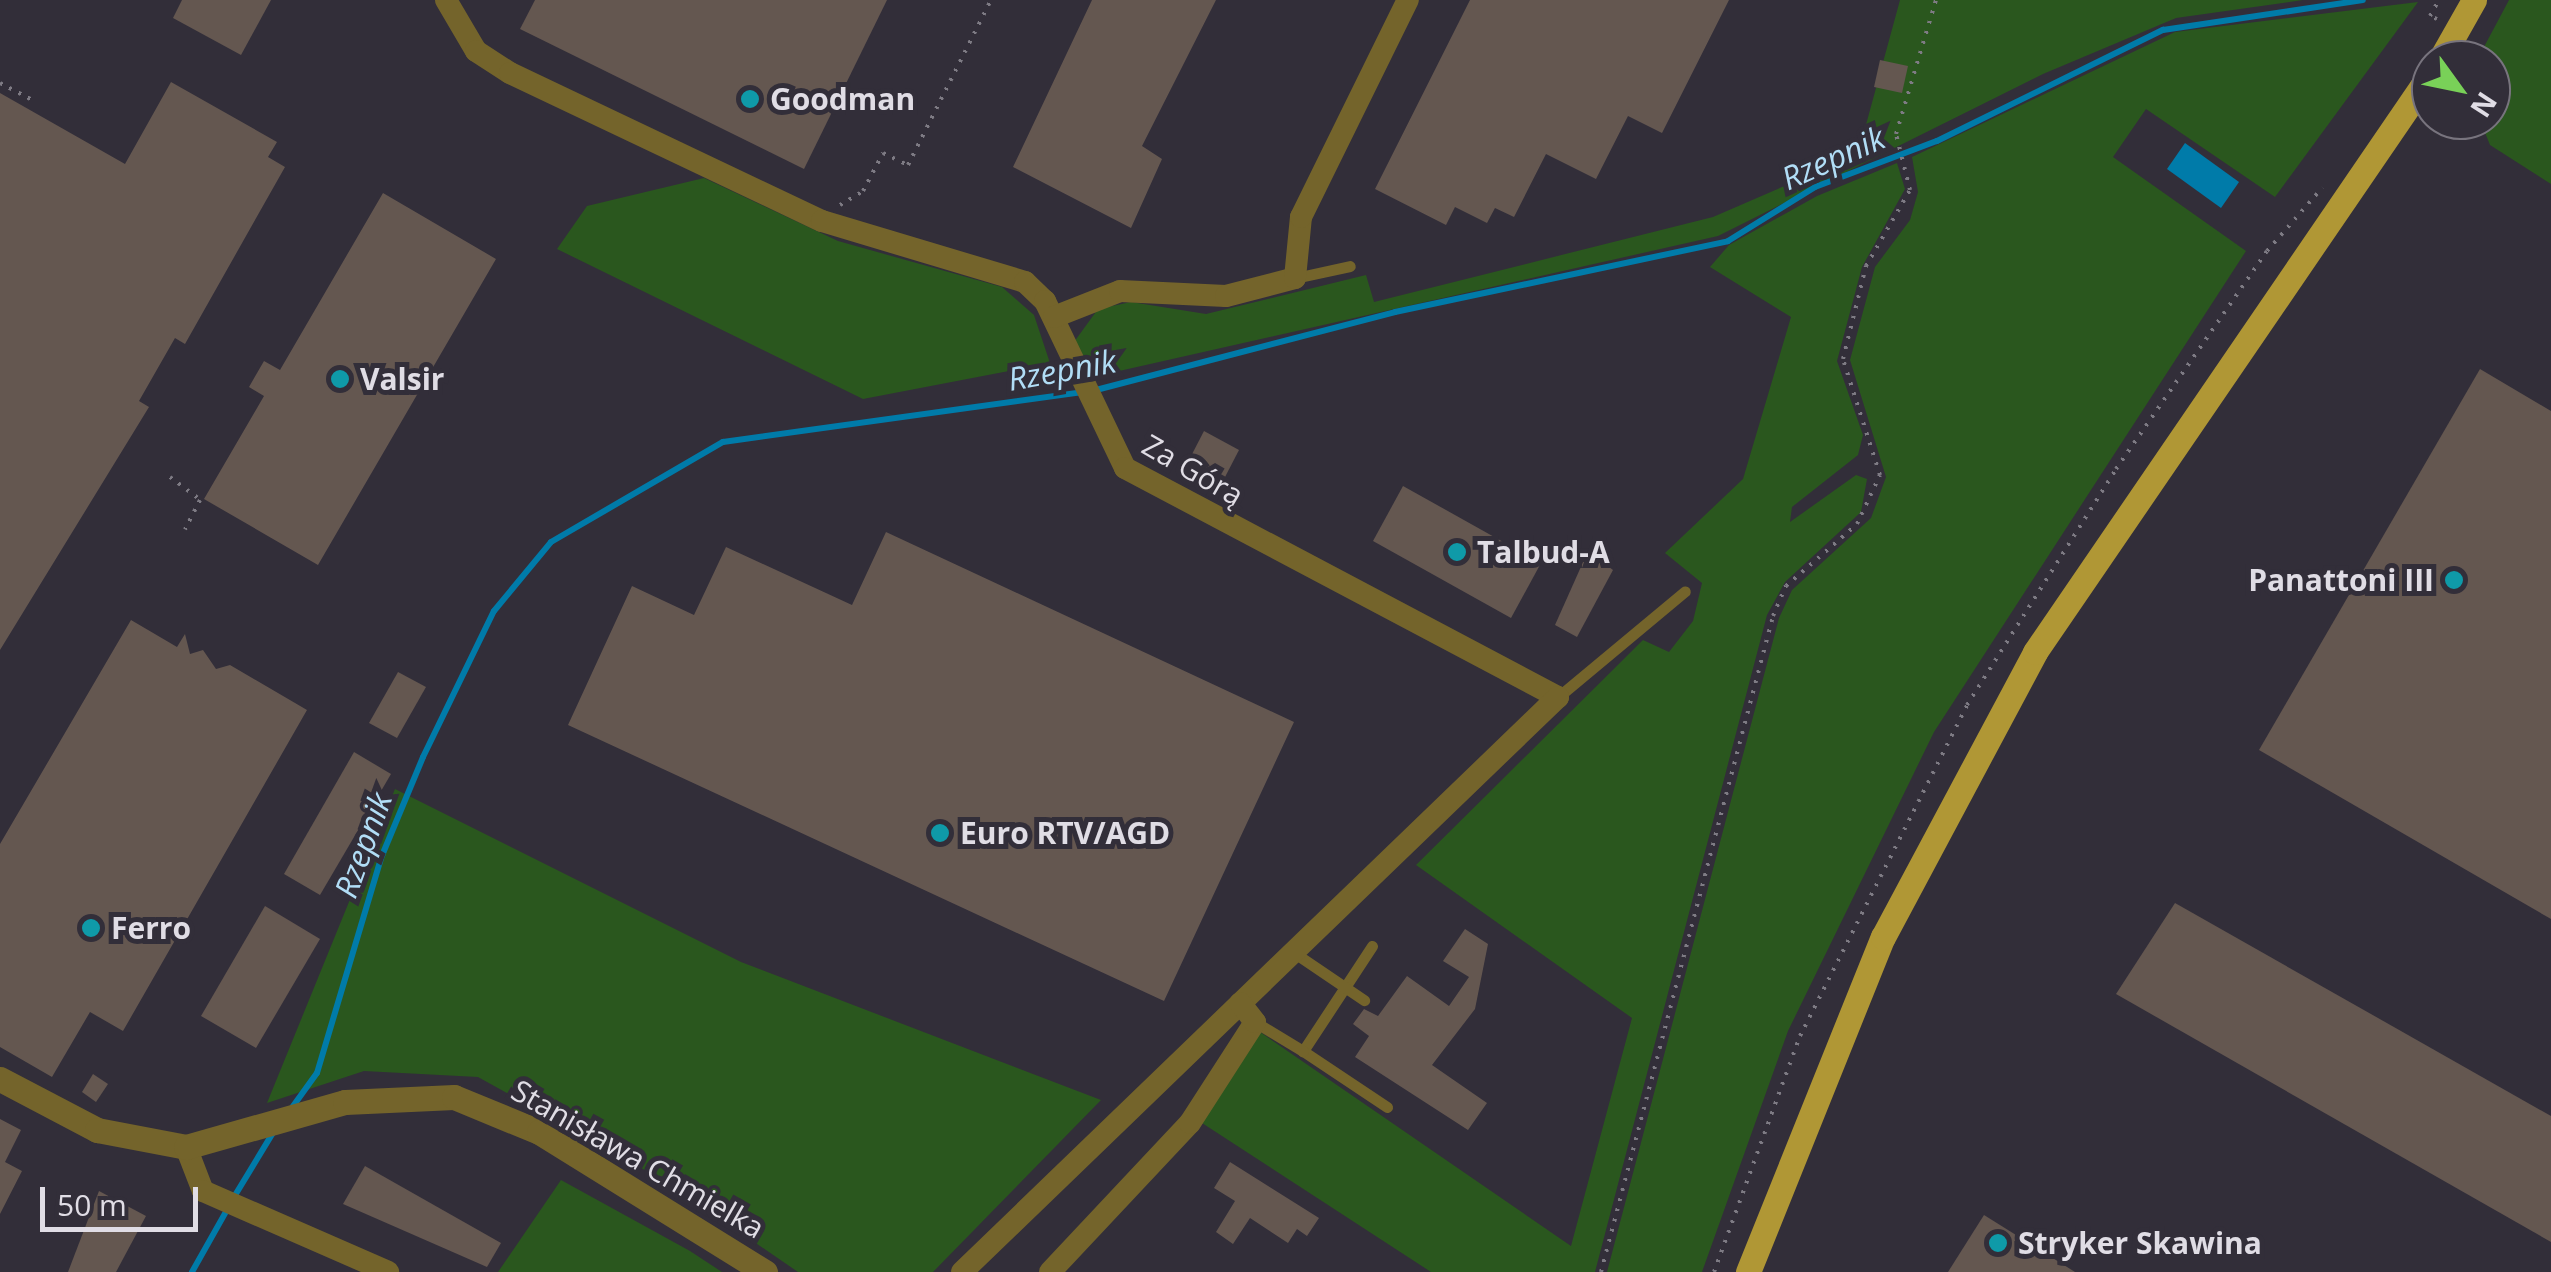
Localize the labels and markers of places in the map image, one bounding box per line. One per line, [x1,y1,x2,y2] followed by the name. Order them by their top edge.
[770,81,915,117] place label: Goodman
[739,88,761,110] marker: Goodman
[360,361,444,397] place label: Valsir
[329,368,351,390] marker: Valsir
[1477,534,1610,570] place label: Talbud-A
[1446,541,1468,563] marker: Talbud-A
[2248,562,2434,598] place label: Panattoni III
[2443,569,2465,591] marker: Panattoni III
[960,815,1170,851] place label: Euro RTV/AGD
[929,822,951,844] marker: Euro RTV/AGD
[111,910,191,946] place label: Ferro
[80,917,102,939] marker: Ferro
[2018,1225,2262,1261] place label: Stryker Skawina
[1987,1232,2009,1254] marker: Stryker Skawina

